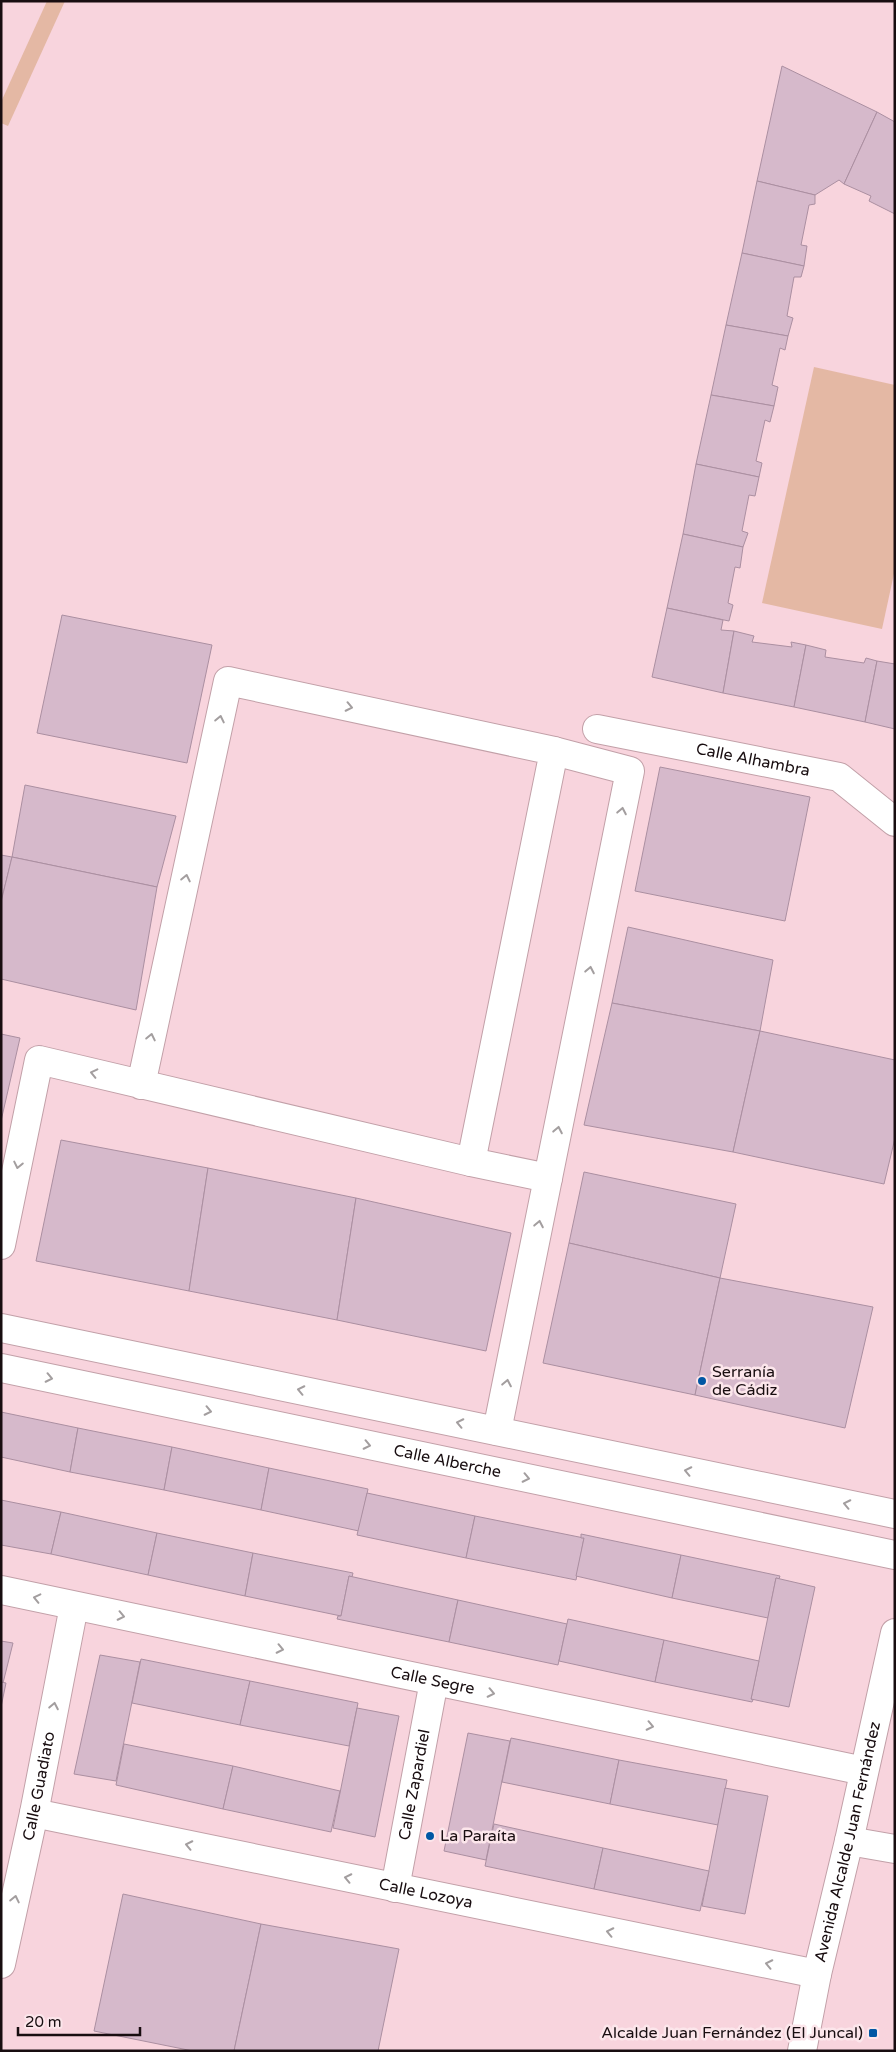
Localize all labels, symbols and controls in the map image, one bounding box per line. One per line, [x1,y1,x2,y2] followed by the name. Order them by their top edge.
[345,701,354,712] one-way arrow
[214,715,225,724] one-way arrow
[694,739,812,781] street label: Calle Alhambra
[616,807,627,816] one-way arrow
[180,874,191,882] one-way arrow
[584,966,595,975] one-way arrow
[146,1032,156,1041] one-way arrow
[89,1068,98,1079] one-way arrow
[552,1125,563,1134] one-way arrow
[13,1160,24,1169] one-way arrow
[533,1220,544,1228] one-way arrow
[712,1362,778,1400] place label: Serranía de Cádiz
[45,1372,53,1383] one-way arrow
[696,1375,708,1387] marker: Serranía de Cádiz
[501,1379,512,1388] one-way arrow
[297,1385,306,1396] one-way arrow
[204,1405,212,1416] one-way arrow
[456,1419,465,1429] one-way arrow
[363,1439,371,1449] one-way arrow
[392,1440,503,1482] street label: Calle Alberche
[684,1466,692,1477] one-way arrow
[522,1472,531,1483] one-way arrow
[843,1499,851,1510] one-way arrow
[33,1593,42,1604] one-way arrow
[117,1610,126,1621] one-way arrow
[276,1643,285,1654] one-way arrow
[389,1662,476,1699] street label: Calle Segre
[487,1687,495,1698] one-way arrow
[49,1701,59,1710] one-way arrow
[646,1720,655,1731] one-way arrow
[810,1720,885,1964] street label: Avenida Alcalde Juan Fernández
[394,1728,435,1842] street label: Calle Zapardiel
[18,1730,60,1842] street label: Calle Guadiato
[440,1826,516,1846] place label: La Paraíta
[424,1830,436,1842] marker: La Paraíta
[184,1840,193,1851] one-way arrow
[343,1873,352,1884] one-way arrow
[377,1874,475,1913] street label: Calle Lozoya
[9,1895,20,1904] one-way arrow
[605,1927,614,1938] one-way arrow
[765,1960,773,1970] one-way arrow
[18,2004,140,2036] scale bar
[25,2013,62,2031] text: 20 m
[601,2023,863,2043] place label: Alcalde Juan Fernández (El Juncal)
[867,2027,879,2039] marker: Alcalde Juan Fernández (El Juncal)

